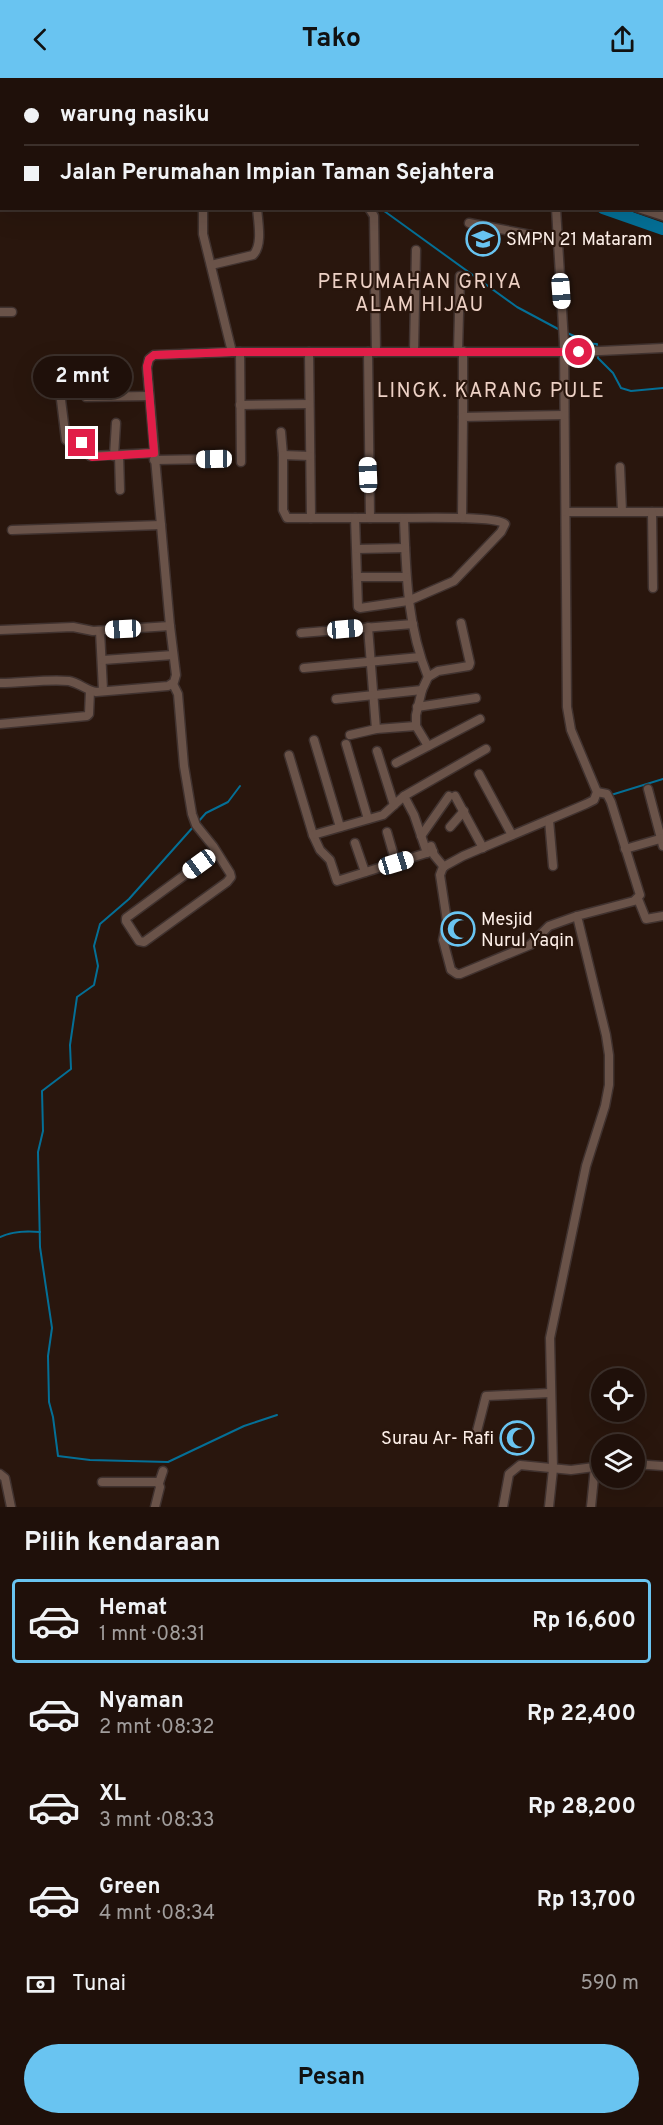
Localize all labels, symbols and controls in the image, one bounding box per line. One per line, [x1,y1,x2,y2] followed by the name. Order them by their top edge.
[302,22,361,56] text: Tako
[24,23,57,56] icon: back
[606,23,639,56] icon: share
[60,102,210,129] text: warung nasiku
[60,160,494,187] text: Jalan Perumahan Impian Taman Sejahtera
[465,221,501,257] school or university icon: SMPN 21 Mataram
[506,229,653,252] place label: SMPN 21 Mataram
[317,270,523,319] district label: PERUMAHAN GRIYA ALAM HIJAU
[551,272,571,310] car
[565,338,592,365] route start
[32,356,132,398] callout: 2 mnt
[55,364,110,390] text: 2 mnt
[377,379,605,405] district label: LINGK. KARANG PULE
[68,429,95,456] route end
[196,450,232,468] car
[358,457,378,493] car
[326,618,364,640] car
[105,619,141,639] car
[179,846,219,882] car
[376,849,416,877] car
[481,909,574,953] place label: Mesjid Nurul Yaqin
[440,911,476,947] mosque icon: Mesjid Nurul Yaqin
[591,1368,645,1488] map controls
[591,1368,645,1422] button: locate
[499,1420,535,1456] mosque icon: Surau Ar- Rafi
[381,1428,494,1451] place label: Surau Ar- Rafi
[591,1434,645,1488] button: layers
[24,1526,221,1560] text: Pilih kendaraan
[27,1594,81,1648] icon: car
[99,1595,167,1622] text: Hemat
[532,1608,636,1635] text: Rp 16,600
[99,1622,205,1648] text: 1 mnt · 08:31
[27,1687,81,1741] icon: car
[99,1688,184,1715] text: Nyaman
[527,1701,636,1728] text: Rp 22,400
[99,1715,215,1741] text: 2 mnt · 08:32
[27,1780,81,1834] icon: car
[99,1781,126,1808] text: XL
[528,1794,636,1821] text: Rp 28,200
[99,1808,215,1834] text: 3 mnt · 08:33
[27,1873,81,1927] icon: car
[99,1874,161,1901] text: Green
[537,1887,636,1914] text: Rp 13,700
[99,1901,215,1927] text: 4 mnt · 08:34
[24,1968,57,2001] icon: cash
[72,1971,126,1998] text: Tunai
[581,1971,639,1997] text: 590 m
[24,2044,639,2113] button: Pesan

